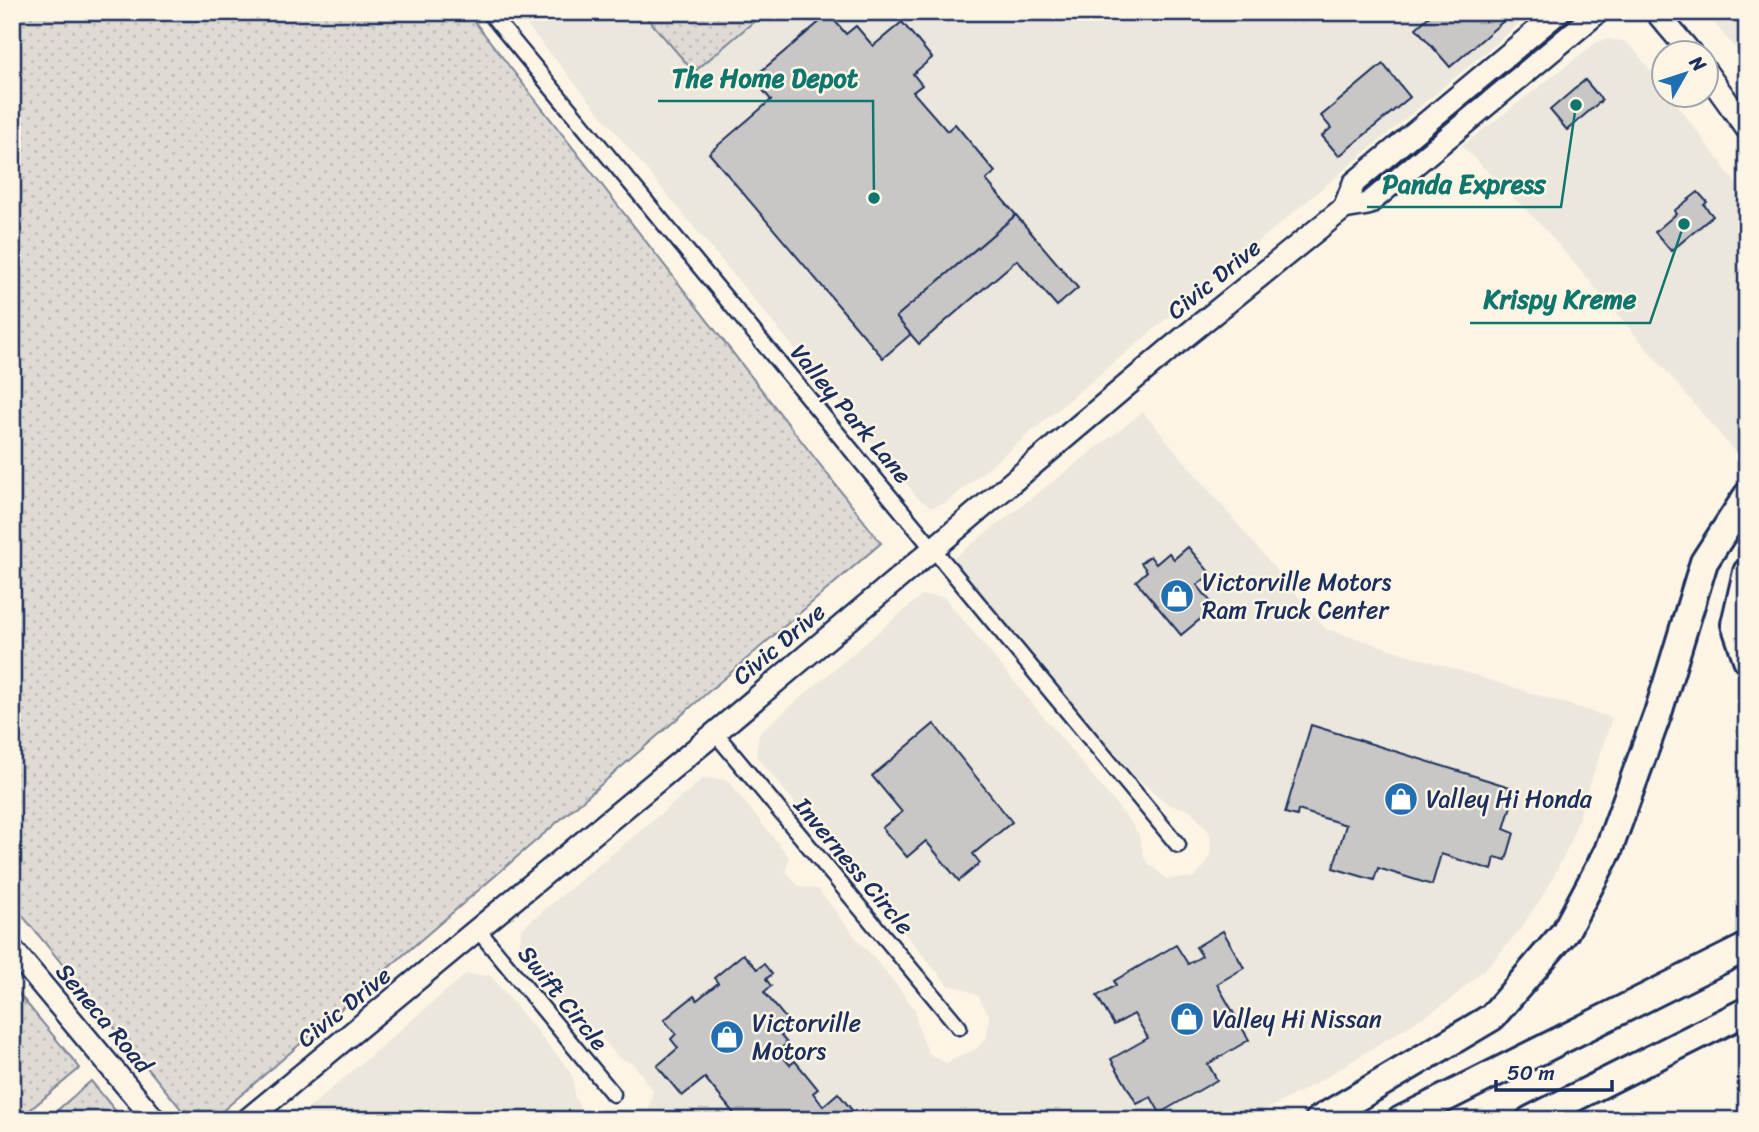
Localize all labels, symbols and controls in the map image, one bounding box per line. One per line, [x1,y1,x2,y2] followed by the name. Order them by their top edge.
[1650,38,1720,108] north arrow
[1680,47,1715,80] text: N
[658,54,873,101] callout: The Home Depot
[672,55,859,101] text: The Home Depot
[1367,160,1561,207] callout: Panda Express
[1382,161,1547,207] text: Panda Express
[1157,227,1271,331] street label: Civic Drive
[1470,276,1650,323] callout: Krispy Kreme
[1483,276,1637,322] text: Krispy Kreme
[779,334,923,494] street label: Valley Park Lane
[1202,561,1391,631] place label: Victorville Motors Ram Truck Center
[1158,577,1196,615] shop icon: Victorville Motors Ram Truck Center
[723,592,835,696] street label: Civic Drive
[1426,778,1593,820] place label: Valley Hi Honda
[1382,780,1420,818] shop icon: Valley Hi Honda
[782,786,925,945] street label: Inverness Circle
[507,936,619,1061] street label: Swift Circle
[45,953,164,1084] street label: Seneca Road
[287,955,401,1059] street label: Civic Drive
[1212,998,1382,1040] place label: Valley Hi Nissan
[1168,1000,1206,1038] shop icon: Valley Hi Nissan
[752,1002,861,1072] place label: Victorville Motors
[708,1018,746,1056] shop icon: Victorville Motors
[1496,1048,1612,1092] scale bar
[1507,1054,1555,1092] text: 50 m

